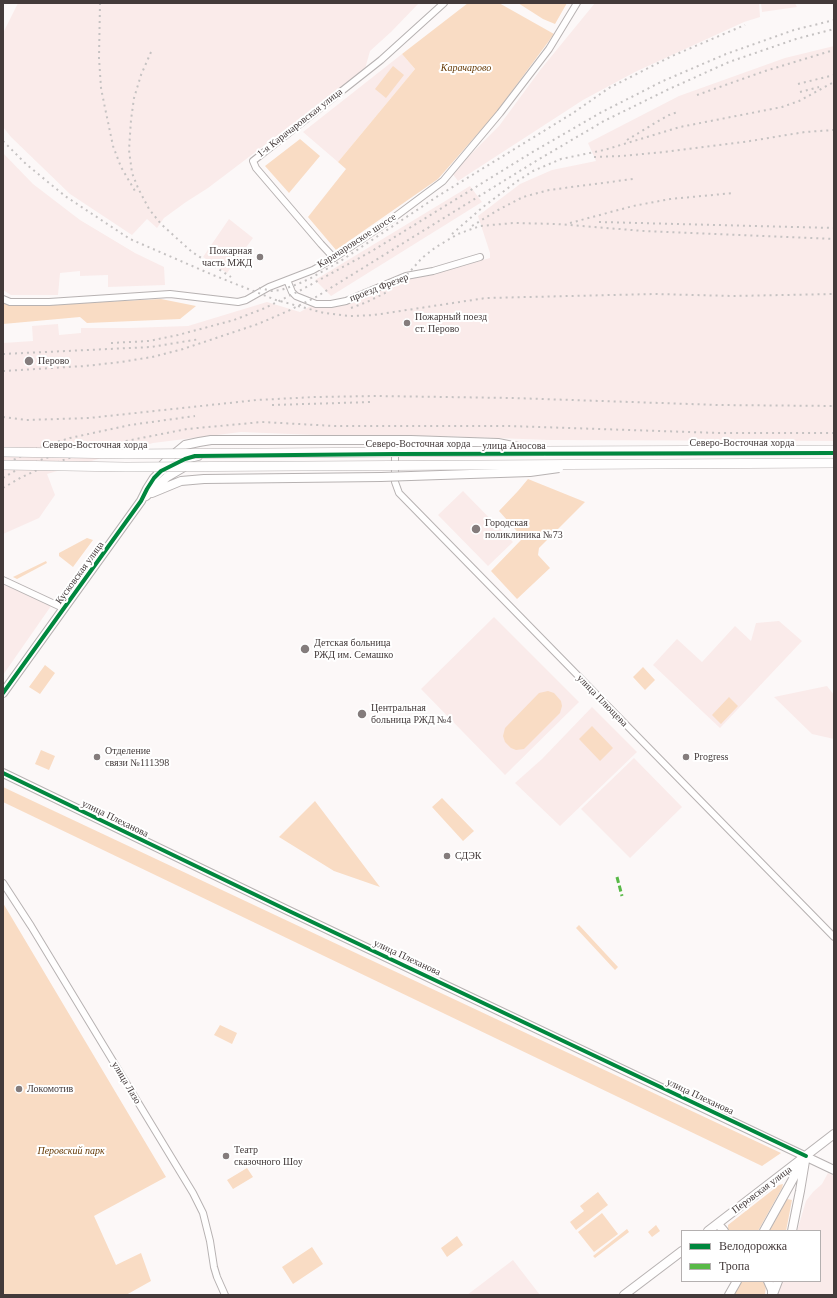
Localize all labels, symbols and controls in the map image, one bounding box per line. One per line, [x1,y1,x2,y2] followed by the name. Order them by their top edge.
[441,62,491,74] park label: Карачарово
[255,86,345,160] street label: 1-я Карачаровская улица
[315,211,399,271] street label: Карачаровское шоссе
[202,245,252,268] place label: Пожарная часть МЖД
[255,252,265,262] marker: Пожарная часть МЖД
[348,271,410,305] street label: проезд Фрезер
[415,311,487,334] place label: Пожарный поезд ст. Перово
[402,318,412,328] marker: Пожарный поезд ст. Перово
[23,355,35,367] marker: Перово
[38,355,69,367] place label: Перово
[690,437,794,449] street label: Северо-Восточная хорда
[366,438,470,450] street label: Северо-Восточная хорда
[43,439,147,451] street label: Северо-Восточная хорда
[482,440,546,452] street label: улица Аносова
[485,517,563,540] place label: Городская поликлиника №73
[470,523,482,535] marker: Городская поликлиника №73
[53,539,107,607] street label: Кусковская улица
[314,637,393,660] place label: Детская больница РЖД им. Семашко
[299,643,311,655] marker: Детская больница РЖД им. Семашко
[574,672,630,730] street label: улица Плющева
[371,702,452,726] place label: Центральная больница РЖД №4
[356,708,368,720] marker: Центральная больница РЖД №4
[105,745,169,768] place label: Отделение связи №111398
[694,751,728,763] place label: Progress
[92,752,102,762] marker: Отделение связи №111398
[681,752,691,762] marker: Progress
[80,798,150,840] street label: улица Плеханова
[455,850,482,862] place label: СДЭК
[442,851,452,861] marker: СДЭК
[372,937,442,979] street label: улица Плеханова
[109,1060,143,1106] street label: улица Лазо
[665,1076,735,1118] street label: улица Плеханова
[27,1083,73,1095] place label: Локомотив
[14,1084,24,1094] marker: Локомотив
[234,1144,303,1168] place label: Театр сказочного Шоу
[37,1145,105,1157] park label: Перовский парк
[221,1151,231,1161] marker: Театр сказочного Шоу
[730,1164,794,1216] street label: Перовская улица
[681,1230,821,1282] legend
[719,1239,787,1253] text: Велодорожка
[719,1259,750,1273] text: Тропа

